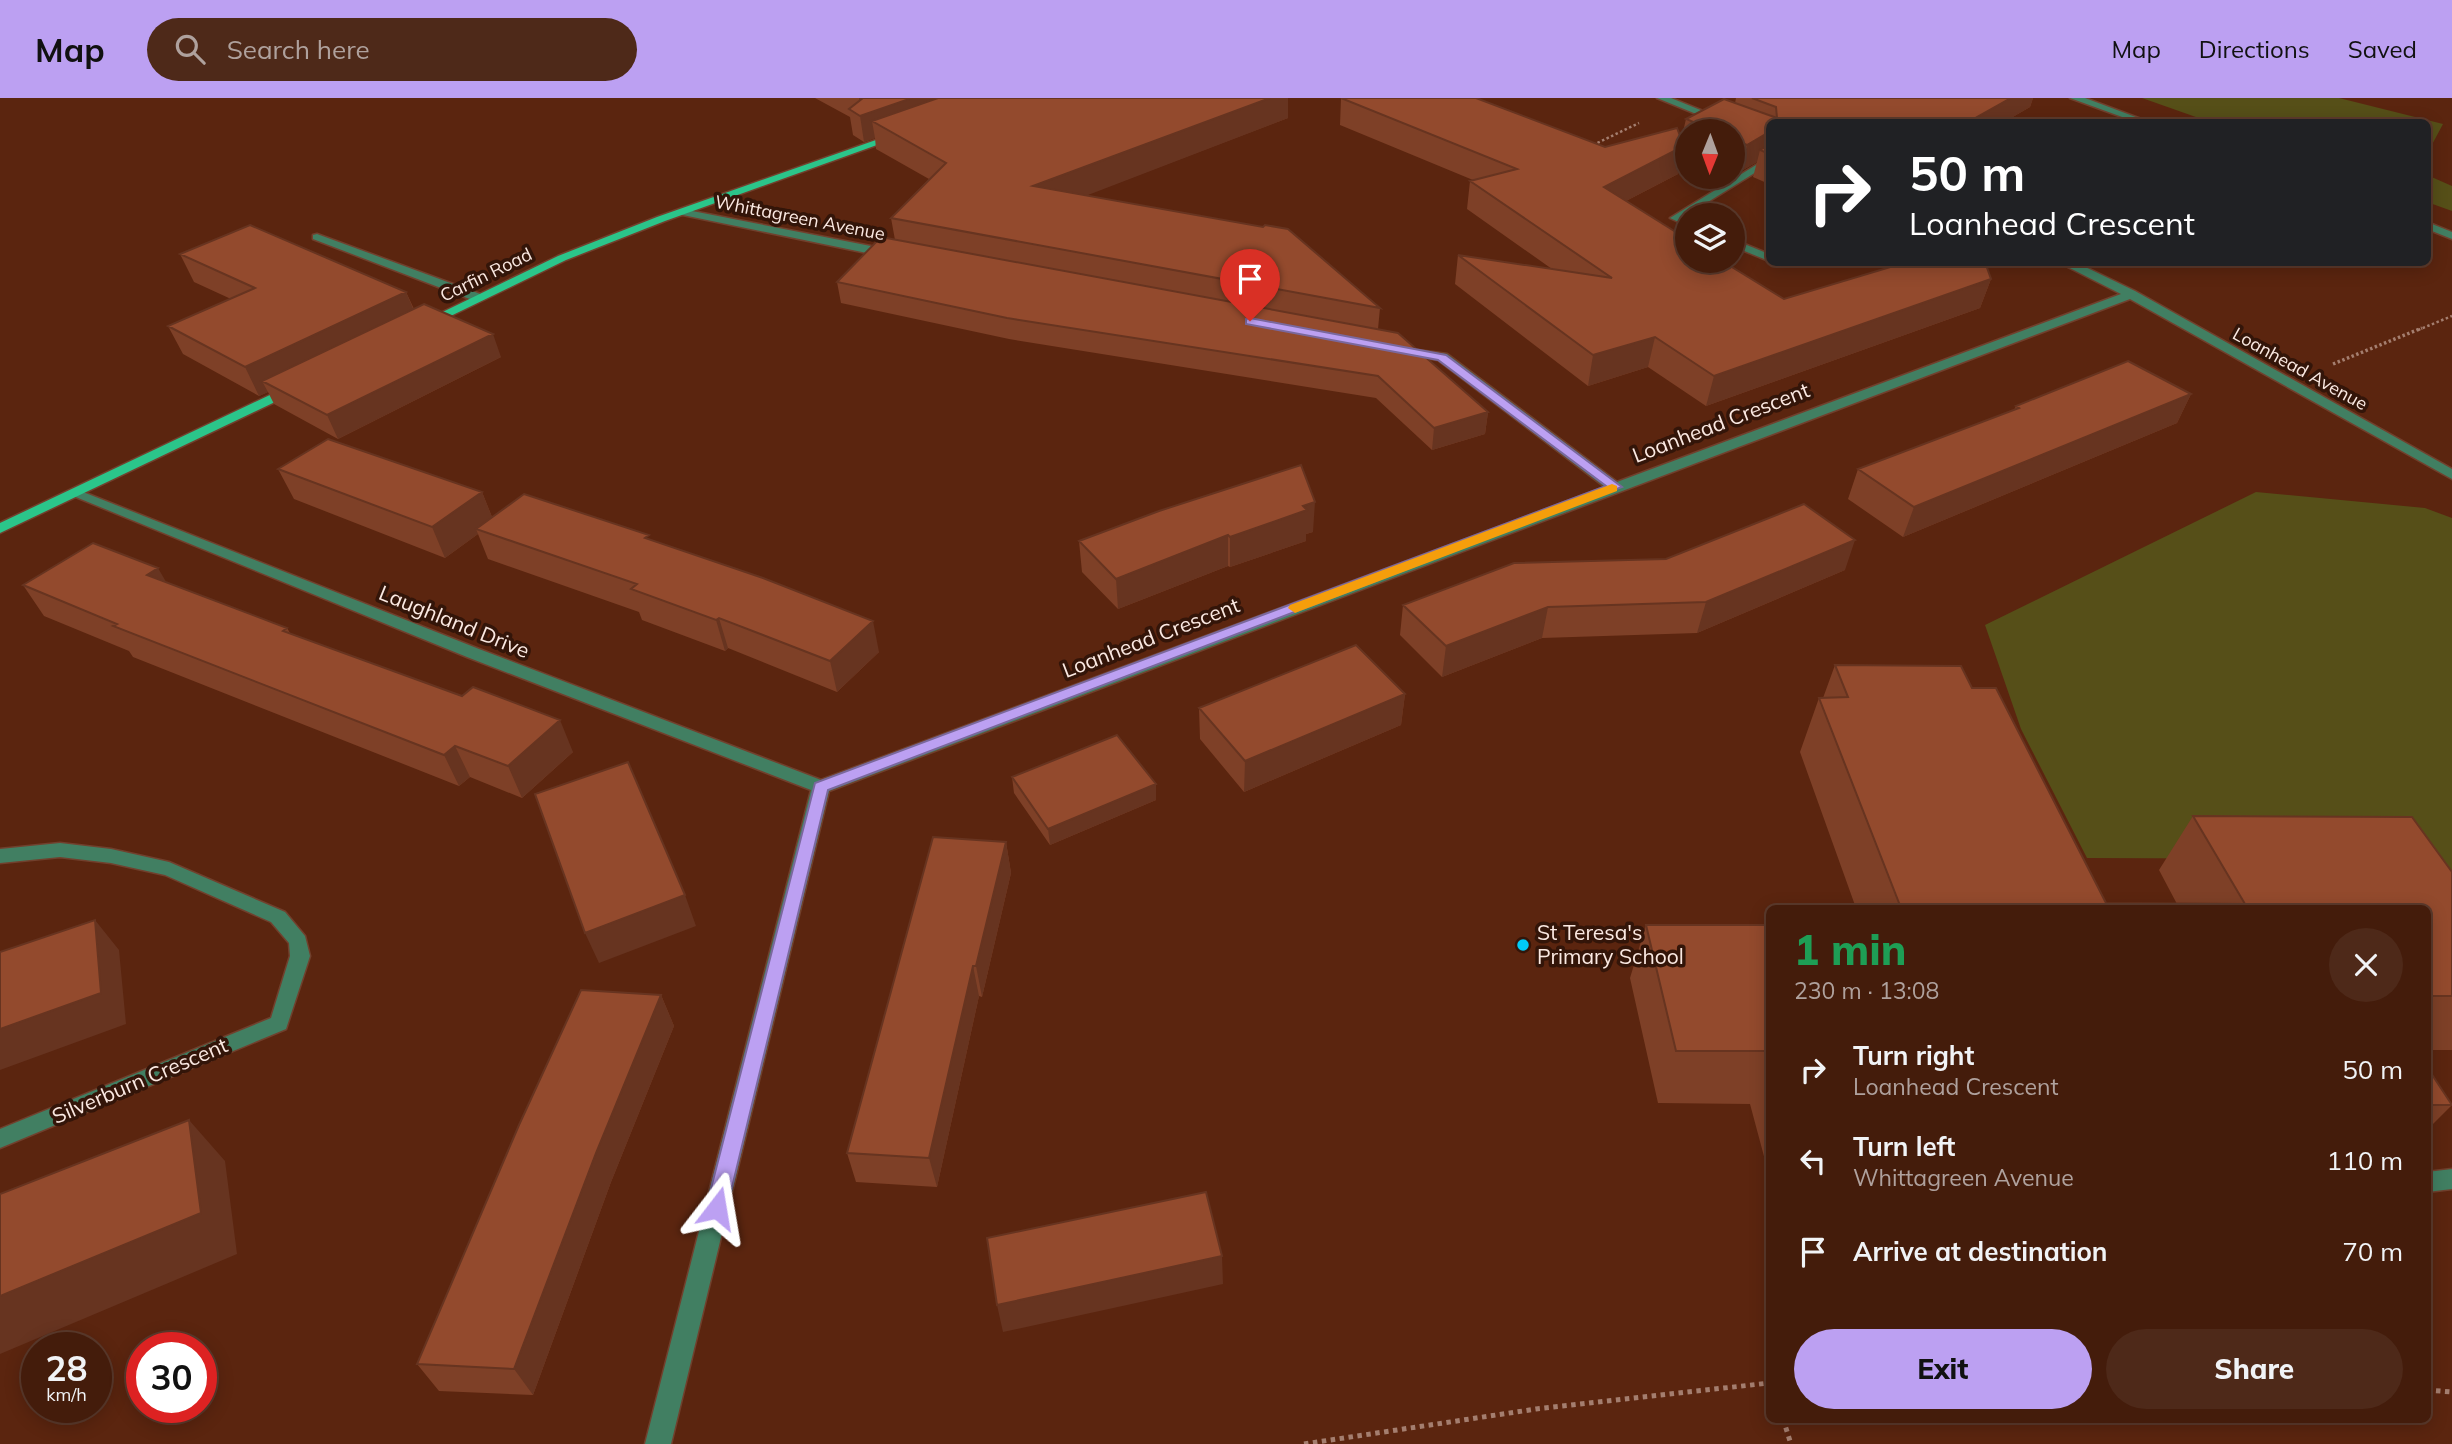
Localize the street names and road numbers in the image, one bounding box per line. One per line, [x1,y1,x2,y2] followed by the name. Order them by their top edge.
[713,190,887,245] street label: Whittagreen Avenue
[436,242,536,307] street label: Carfin Road
[2229,322,2372,415] street label: Loanhead Avenue
[1628,376,1813,468] street label: Loanhead Crescent
[375,579,533,663] street label: Laughland Drive
[1058,591,1243,683] street label: Loanhead Crescent
[48,1031,231,1129] street label: Silverburn Crescent

